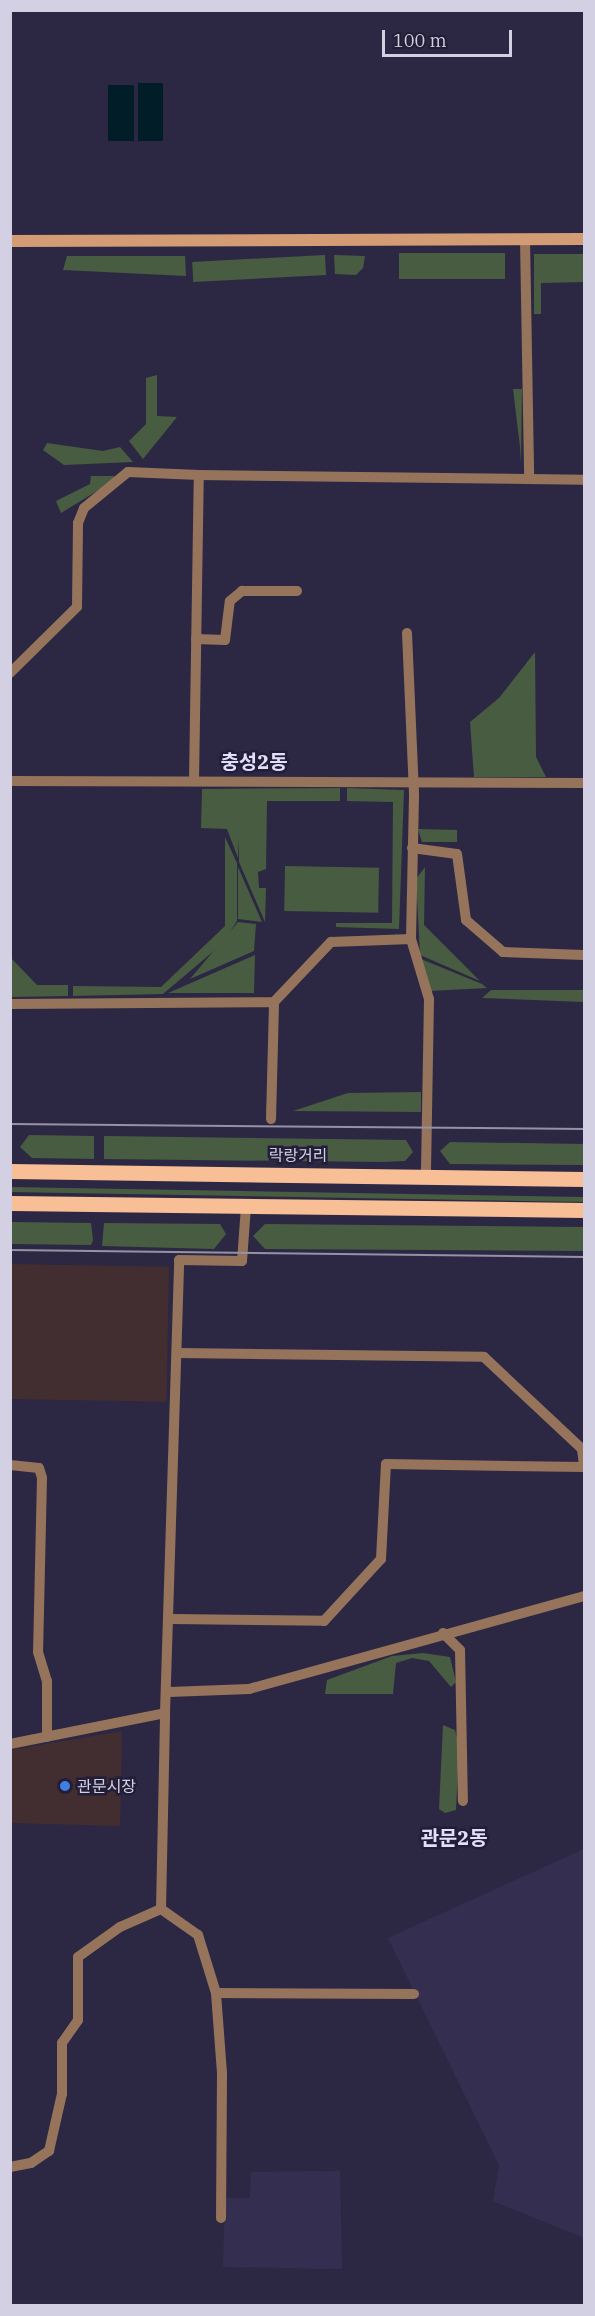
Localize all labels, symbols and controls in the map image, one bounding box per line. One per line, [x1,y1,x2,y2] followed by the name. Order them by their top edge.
[385,18,516,56] scale bar
[393,29,447,52] text: 100 m
[220,749,288,773] district label: 충성2동
[269,1145,327,1165] street label: 락랑거리
[77,1776,136,1796] place label: 관문시장
[58,1779,72,1793] marker: 관문시장
[420,1825,488,1849] district label: 관문2동

